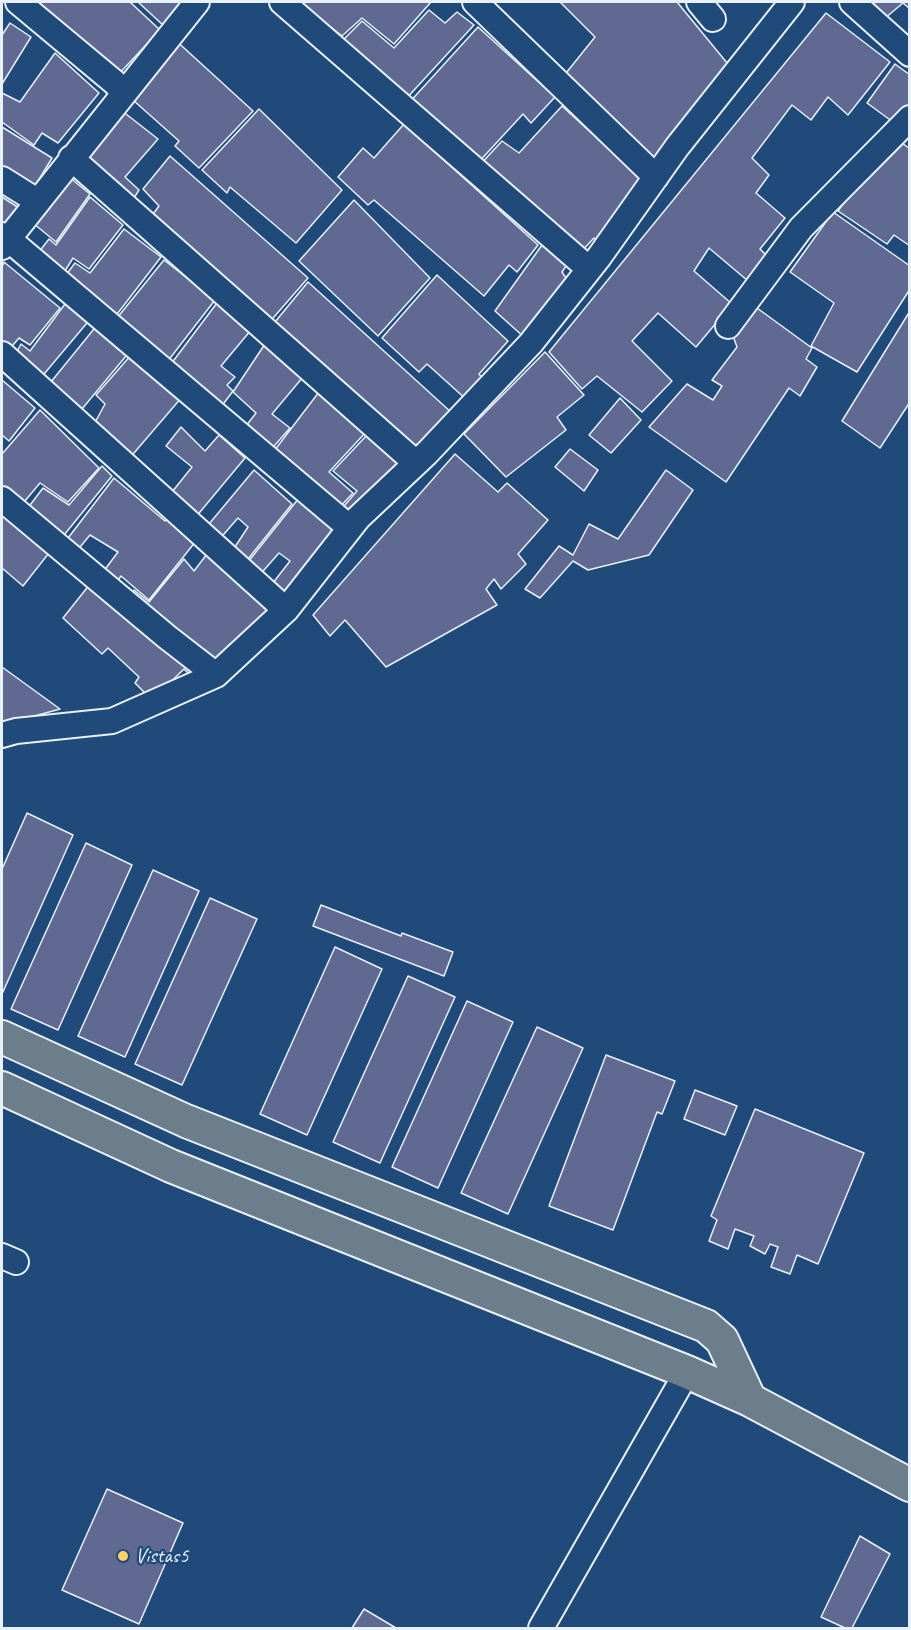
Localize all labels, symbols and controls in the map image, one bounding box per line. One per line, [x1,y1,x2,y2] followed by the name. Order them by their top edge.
[135,1543,188,1569] place label: Vistas5
[116,1549,130,1563] marker: Vistas5

